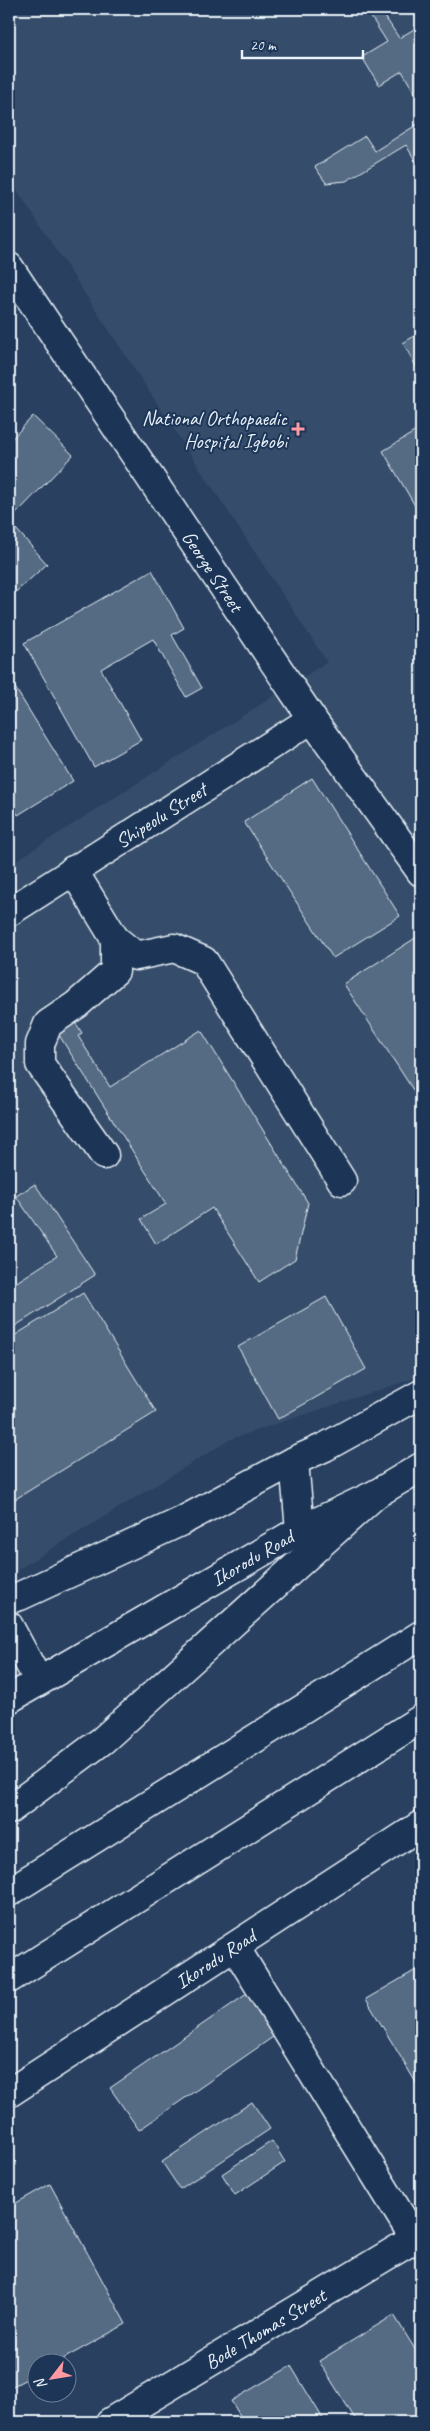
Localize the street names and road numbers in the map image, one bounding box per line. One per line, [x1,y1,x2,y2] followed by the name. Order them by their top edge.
[176,526,250,618] street label: George Street
[111,776,214,854] street label: Shipeolu Street
[207,1523,301,1592] street label: Ikorodu Road
[171,1922,263,1995] street label: Ikorodu Road
[200,2282,332,2375] street label: Bode Thomas Street

